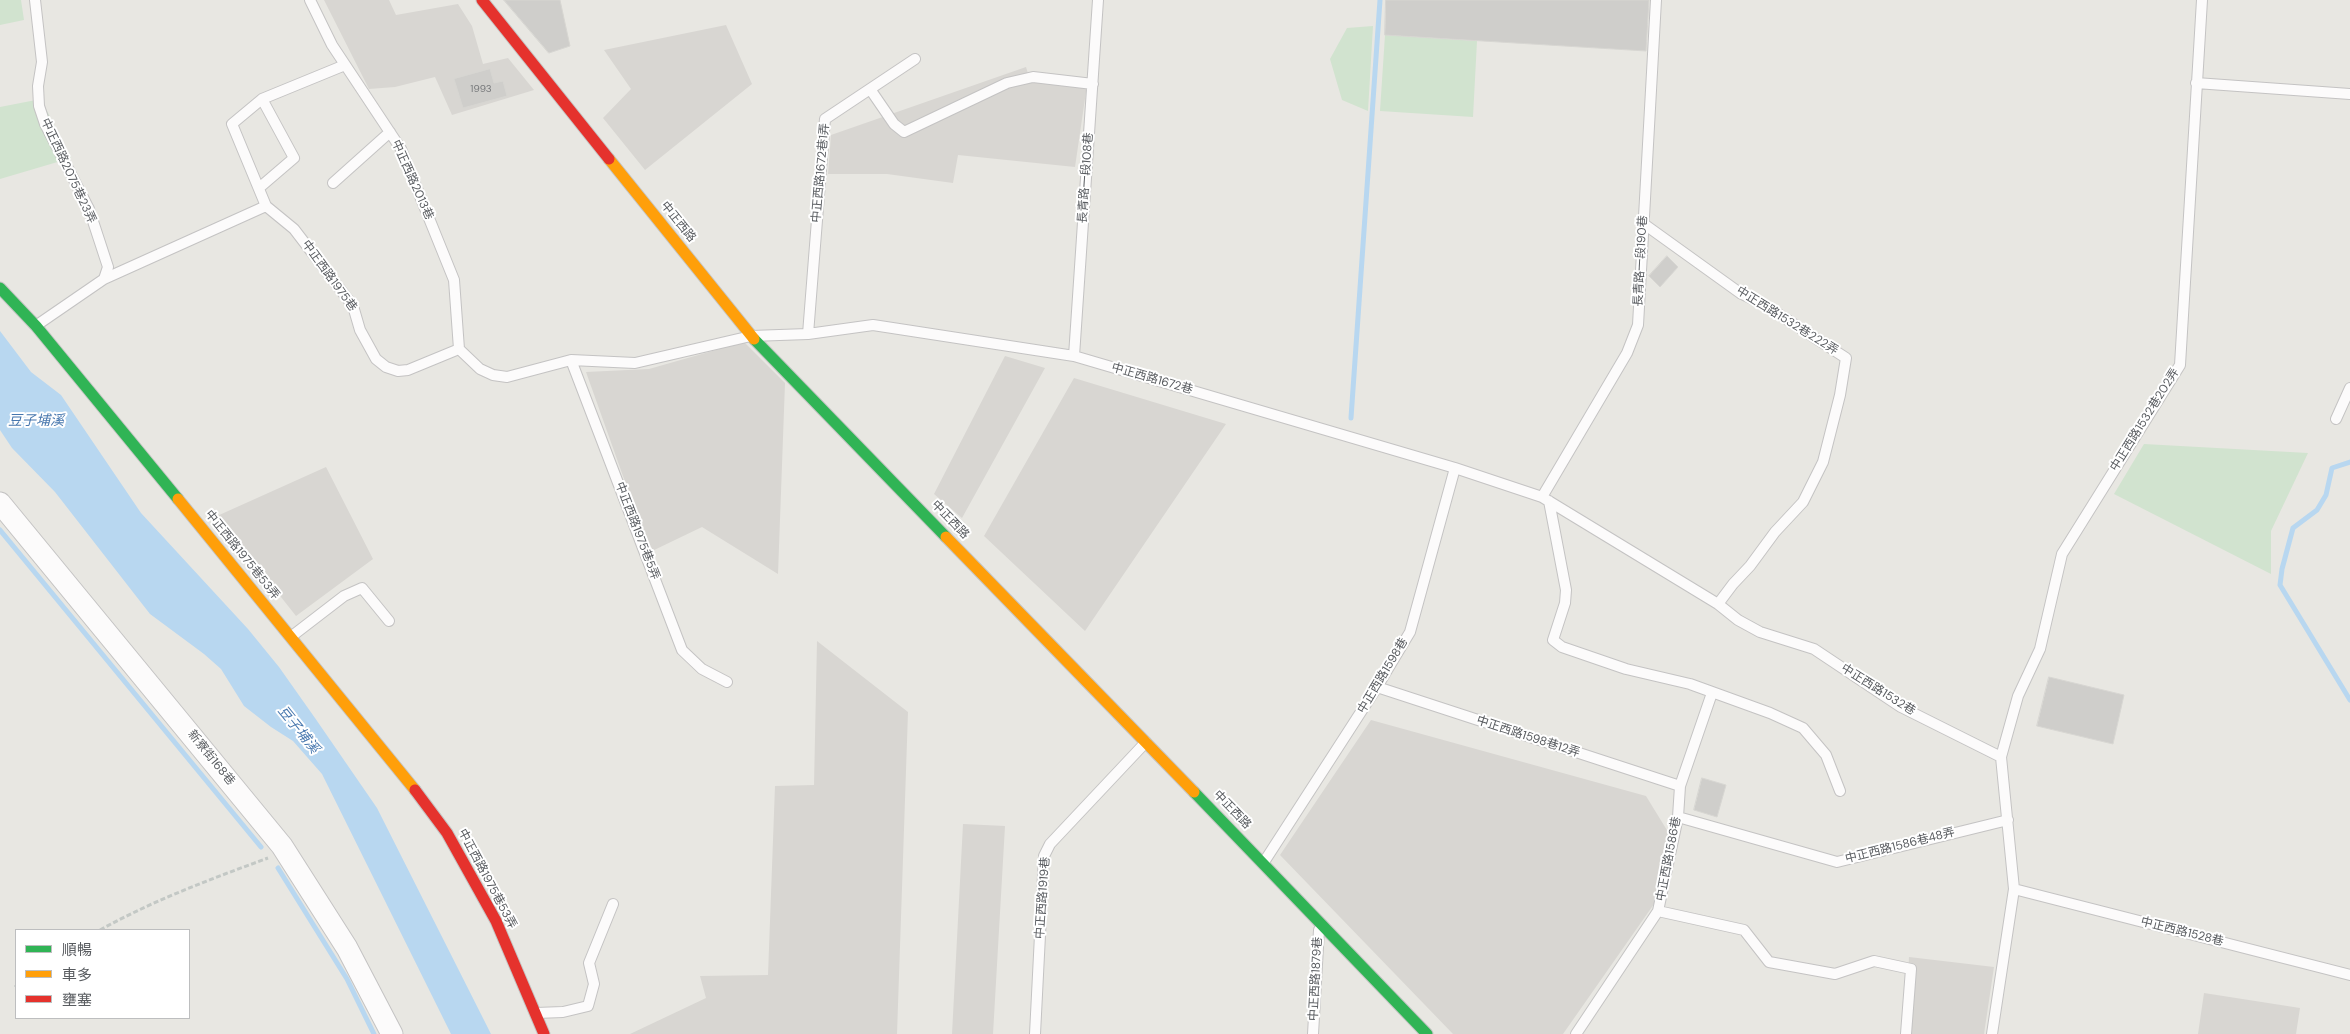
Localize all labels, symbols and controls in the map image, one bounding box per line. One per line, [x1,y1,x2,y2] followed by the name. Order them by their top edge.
[470,83,492,95] house number: 1993
[37,116,99,226] street label: 中正西路2075巷23弄
[809,123,833,223] street label: 中正西路1672巷1弄
[1076,132,1096,224] street label: 長青路一段108巷
[388,138,436,222] street label: 中正西路2013巷
[657,199,699,245] street label: 中正西路
[1631,215,1651,307] street label: 長青路一段190巷
[298,238,360,314] street label: 中正西路1975巷
[1733,284,1841,358] street label: 中正西路1532巷222弄
[1110,361,1194,397] street label: 中正西路1672巷
[2107,366,2183,474] street label: 中正西路1532巷202弄
[8,413,64,429] water label: 豆子埔溪
[612,480,662,582] street label: 中正西路1975巷5弄
[928,498,972,542] street label: 中正西路
[202,507,282,603] street label: 中正西路1975巷53弄
[1355,636,1411,716] street label: 中正西路1598巷
[1838,661,1918,719] street label: 中正西路1532巷
[274,703,322,757] water label: 豆子埔溪
[1474,713,1582,761] street label: 中正西路1598巷12弄
[184,728,238,788] street label: 新寮街168巷
[1210,788,1254,832] street label: 中正西路
[1654,815,1684,903] street label: 中正西路1586巷
[1844,825,1956,867] street label: 中正西路1586巷48弄
[455,827,519,931] street label: 中正西路1975巷53弄
[1033,856,1053,940] street label: 中正西路1919巷
[2139,915,2225,949] street label: 中正西路1528巷
[15,929,190,1019] legend
[1307,937,1325,1021] street label: 中正西路1879巷
[62,940,92,960] text: 順暢
[62,965,92,985] text: 車多
[62,990,92,1010] text: 壅塞

